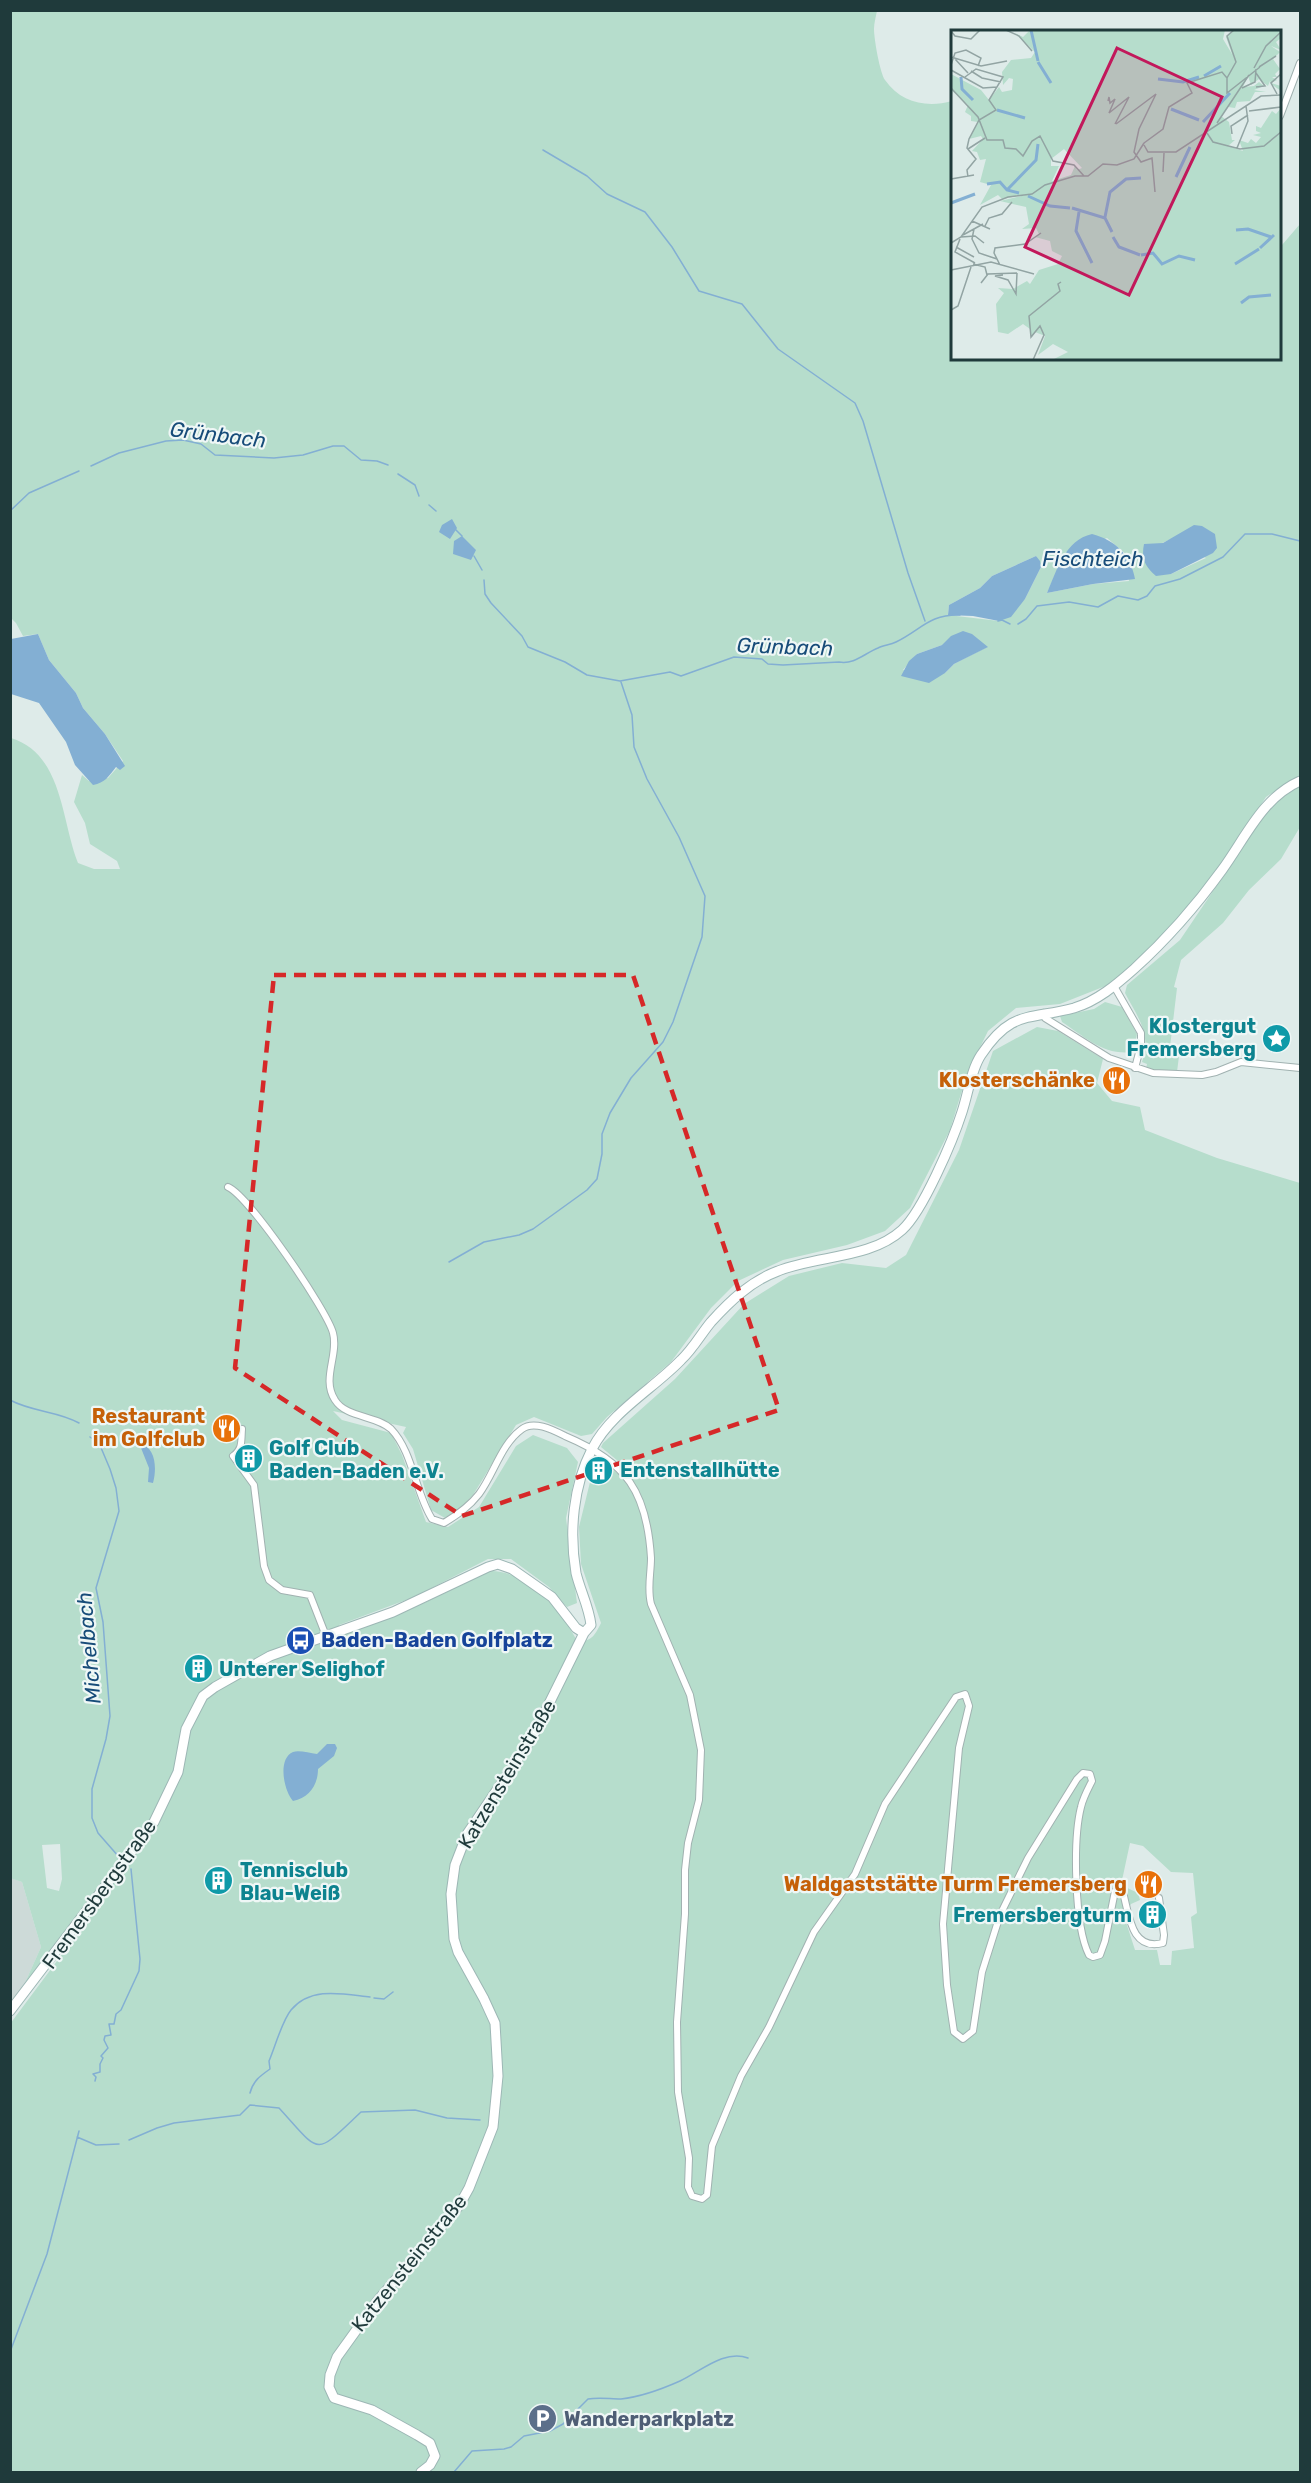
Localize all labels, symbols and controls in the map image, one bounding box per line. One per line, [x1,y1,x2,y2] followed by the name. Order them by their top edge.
[951,30,1281,360] inset map
[168,416,268,453] water label: Grünbach
[1042,546,1144,571] water label: Fischteich
[736,632,834,661] water label: Grünbach
[1126,1014,1256,1061] place label: Klostergut Fremersberg
[1261,1022,1293,1054] place icon: Klostergut Fremersberg
[1100,1064,1132,1096] restaurant icon: Klosterschänke
[939,1068,1095,1092] place label: Klosterschänke
[92,1404,205,1451] place label: Restaurant im Golfclub
[210,1412,242,1444] restaurant icon: Restaurant im Golfclub
[269,1436,444,1483] place label: Golf Club Baden-Baden e.V.
[232,1443,264,1475] building icon: Golf Club Baden-Baden e.V.
[583,1454,615,1486] building icon: Entenstallhütte
[620,1458,780,1482] place label: Entenstallhütte
[71,1591,106,1705] water label: Michelbach
[284,1624,316,1656] bus stop icon: Baden-Baden Golfplatz
[321,1628,553,1652] place label: Baden-Baden Golfplatz
[182,1653,214,1685] building icon: Unterer Selighof
[219,1657,385,1681] place label: Unterer Selighof
[453,1695,561,1853] street label: Katzensteinstraße
[37,1815,161,1973] street label: Fremersbergstraße
[240,1858,348,1905] place label: Tennisclub Blau-Weiß
[203,1865,235,1897] building icon: Tennisclub Blau-Weiß
[1132,1868,1164,1900] restaurant icon: Waldgaststätte Turm Fremersberg
[784,1872,1127,1896] place label: Waldgaststätte Turm Fremersberg
[1137,1899,1169,1931] building icon: Fremersbergturm
[953,1903,1132,1927] place label: Fremersbergturm
[346,2190,472,2336] street label: Katzensteinstraße
[527,2403,559,2435] parking icon: Wanderparkplatz
[564,2407,734,2431] place label: Wanderparkplatz

